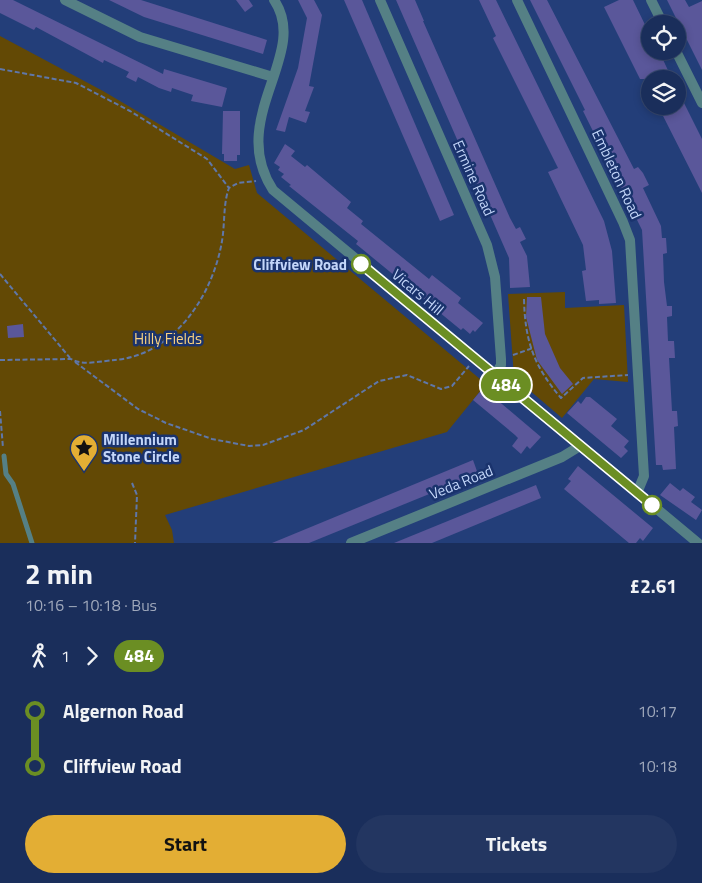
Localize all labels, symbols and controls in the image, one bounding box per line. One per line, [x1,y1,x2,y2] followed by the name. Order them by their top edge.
[641,15,686,115] map controls
[641,15,686,60] button: locate
[641,70,686,115] button: layers
[586,125,648,223] street label: Embleton Road
[447,136,501,220] street label: Ermine Road
[253,253,347,276] place label: Cliffview Road
[351,254,371,274] marker: Cliffview Road
[387,263,449,321] street label: Vicars Hill
[134,327,202,350] park label: Hilly Fields
[477,369,535,401] line badge: 484
[491,371,521,398] text: 484
[103,428,180,468] place label: Millennium Stone Circle
[69,433,99,472] place icon: Millennium Stone Circle
[426,459,496,505] street label: Veda Road
[642,495,662,515] unlabelled marker
[25,552,93,595] text: 2 min
[630,571,677,600] text: £2.61
[25,593,157,617] text: 10:16 – 10:18 · Bus
[25,642,53,670] icon: walk
[78,642,106,670] icon: forward
[124,642,154,669] text: 484
[61,644,70,668] text: 1
[63,696,184,725] text: Algernon Road
[638,699,677,723] text: 10:17
[63,751,182,780] text: Cliffview Road
[638,754,677,778] text: 10:18
[25,815,346,873] button: Start
[356,815,677,873] button: Tickets

